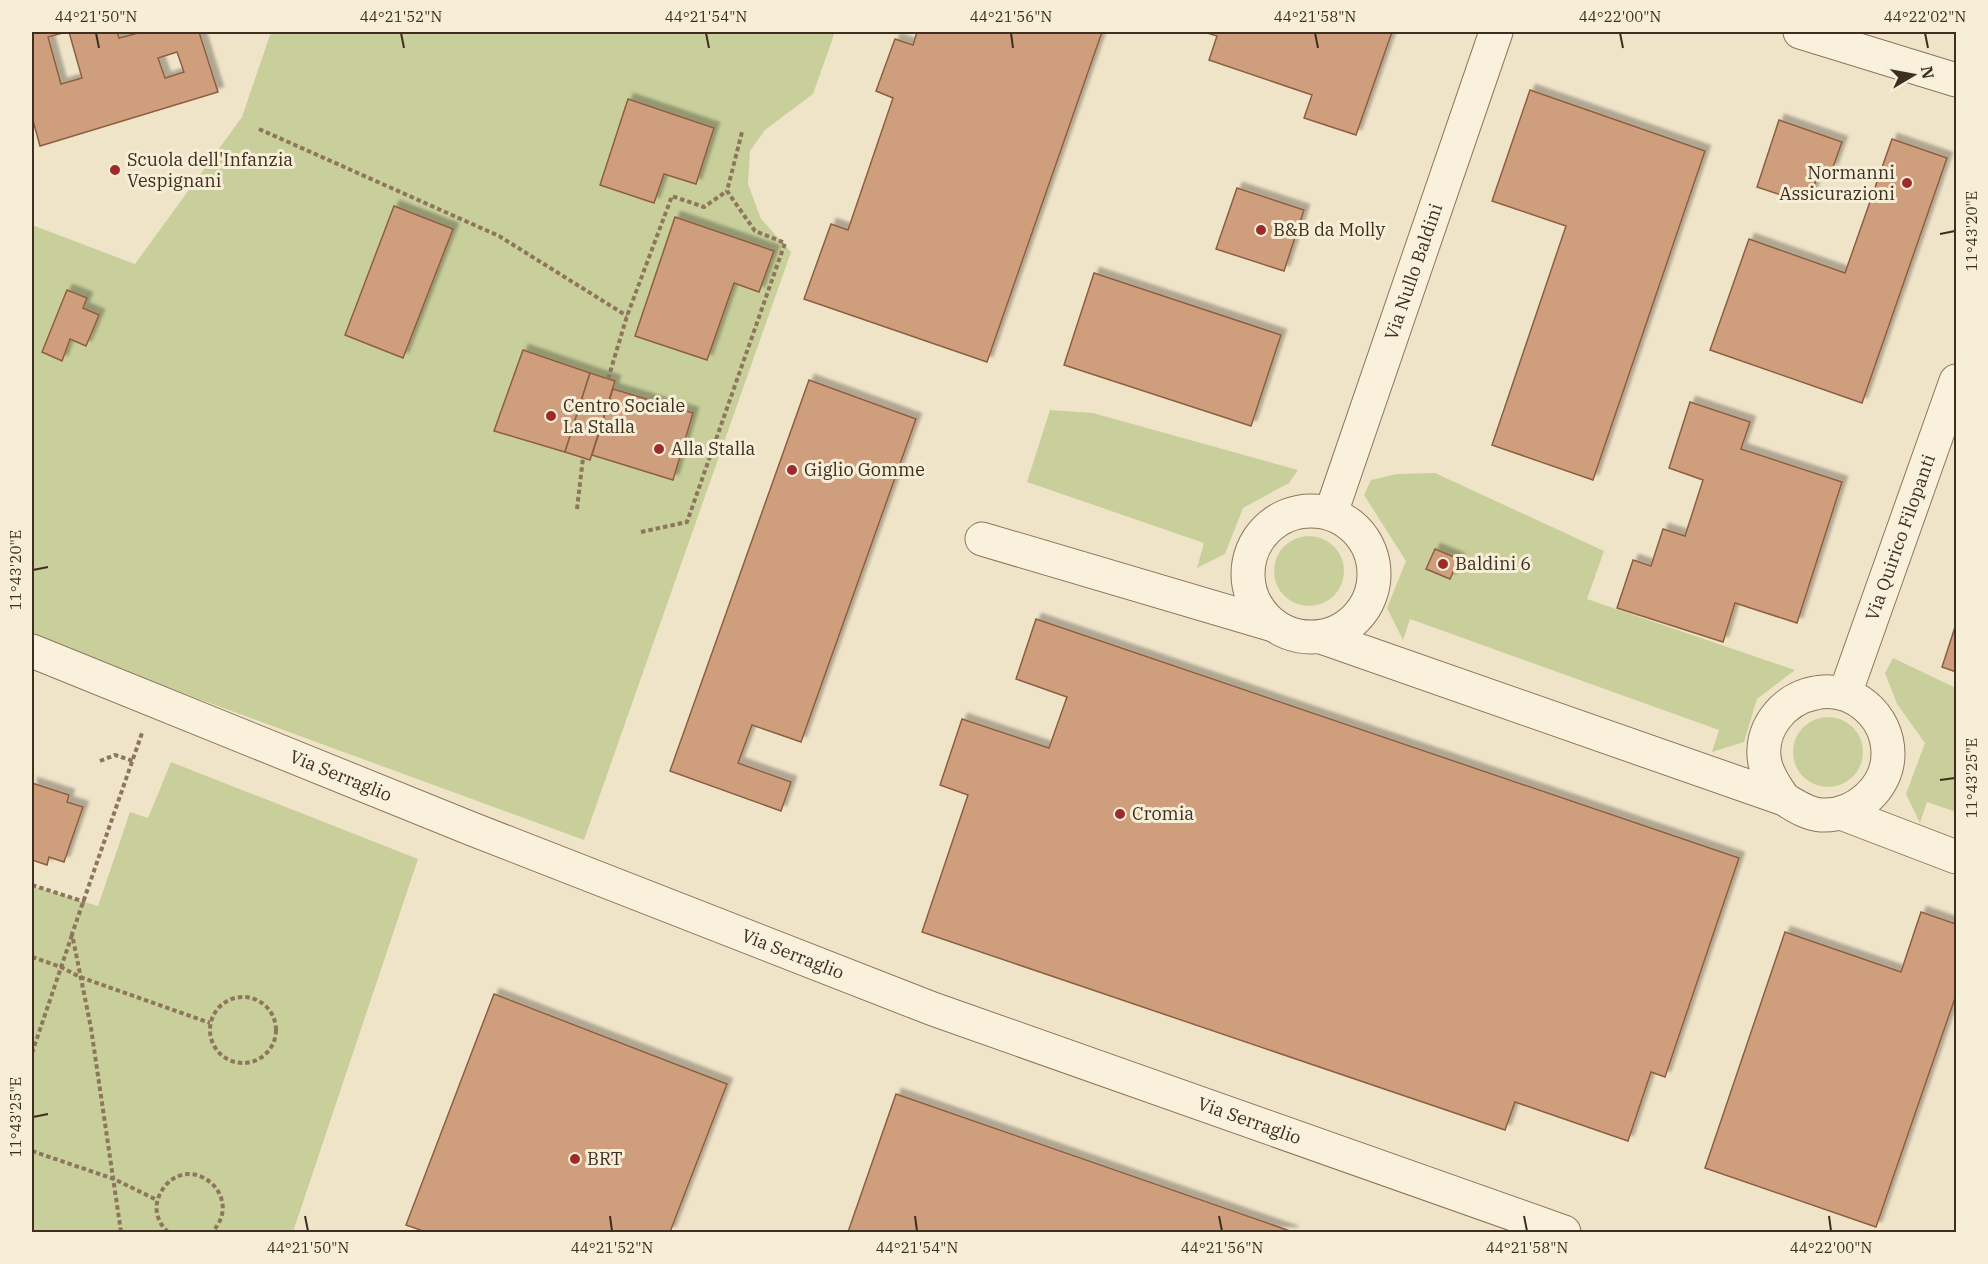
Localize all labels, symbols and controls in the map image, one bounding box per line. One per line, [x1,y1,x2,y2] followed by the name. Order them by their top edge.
[55,7,137,26] text: 44°21'50"N
[360,7,442,26] text: 44°21'52"N
[665,7,747,26] text: 44°21'54"N
[970,7,1052,26] text: 44°21'56"N
[1274,7,1356,26] text: 44°21'58"N
[1579,7,1661,26] text: 44°22'00"N
[1884,7,1966,26] text: 44°22'02"N
[1883,45,1943,105] north arrow
[1917,64,1939,80] text: N
[127,148,293,192] place label: Scuola dell'Infanzia Vespignani
[1779,161,1895,205] place label: Normanni Assicurazioni
[108,163,122,177] marker: Scuola dell'Infanzia Vespignani
[1900,176,1914,190] marker: Normanni Assicurazioni
[1962,191,1981,271] text: 11°43'20"E
[1379,200,1447,343] street label: Via Nullo Baldini
[1273,218,1385,241] place label: B&B da Molly
[1254,223,1268,237] marker: B&B da Molly
[563,394,685,438] place label: Centro Sociale La Stalla
[544,409,558,423] marker: Centro Sociale La Stalla
[671,437,756,460] place label: Alla Stalla
[652,442,666,456] marker: Alla Stalla
[1860,451,1940,624] street label: Via Quirico Filopanti
[804,458,925,481] place label: Giglio Gomme
[785,463,799,477] marker: Giglio Gomme
[6,530,25,610] text: 11°43'20"E
[1455,552,1531,575] place label: Baldini 6
[1436,557,1450,571] marker: Baldini 6
[1962,738,1981,818] text: 11°43'25"E
[286,744,395,806] street label: Via Serraglio
[1132,802,1194,825] place label: Cromia
[1113,807,1127,821] marker: Cromia
[738,923,848,984] street label: Via Serraglio
[6,1077,25,1157] text: 11°43'25"E
[1195,1091,1304,1149] street label: Via Serraglio
[587,1147,623,1170] place label: BRT
[568,1152,582,1166] marker: BRT
[267,1238,349,1257] text: 44°21'50"N
[571,1238,653,1257] text: 44°21'52"N
[876,1238,958,1257] text: 44°21'54"N
[1181,1238,1263,1257] text: 44°21'56"N
[1486,1238,1568,1257] text: 44°21'58"N
[1790,1238,1872,1257] text: 44°22'00"N

